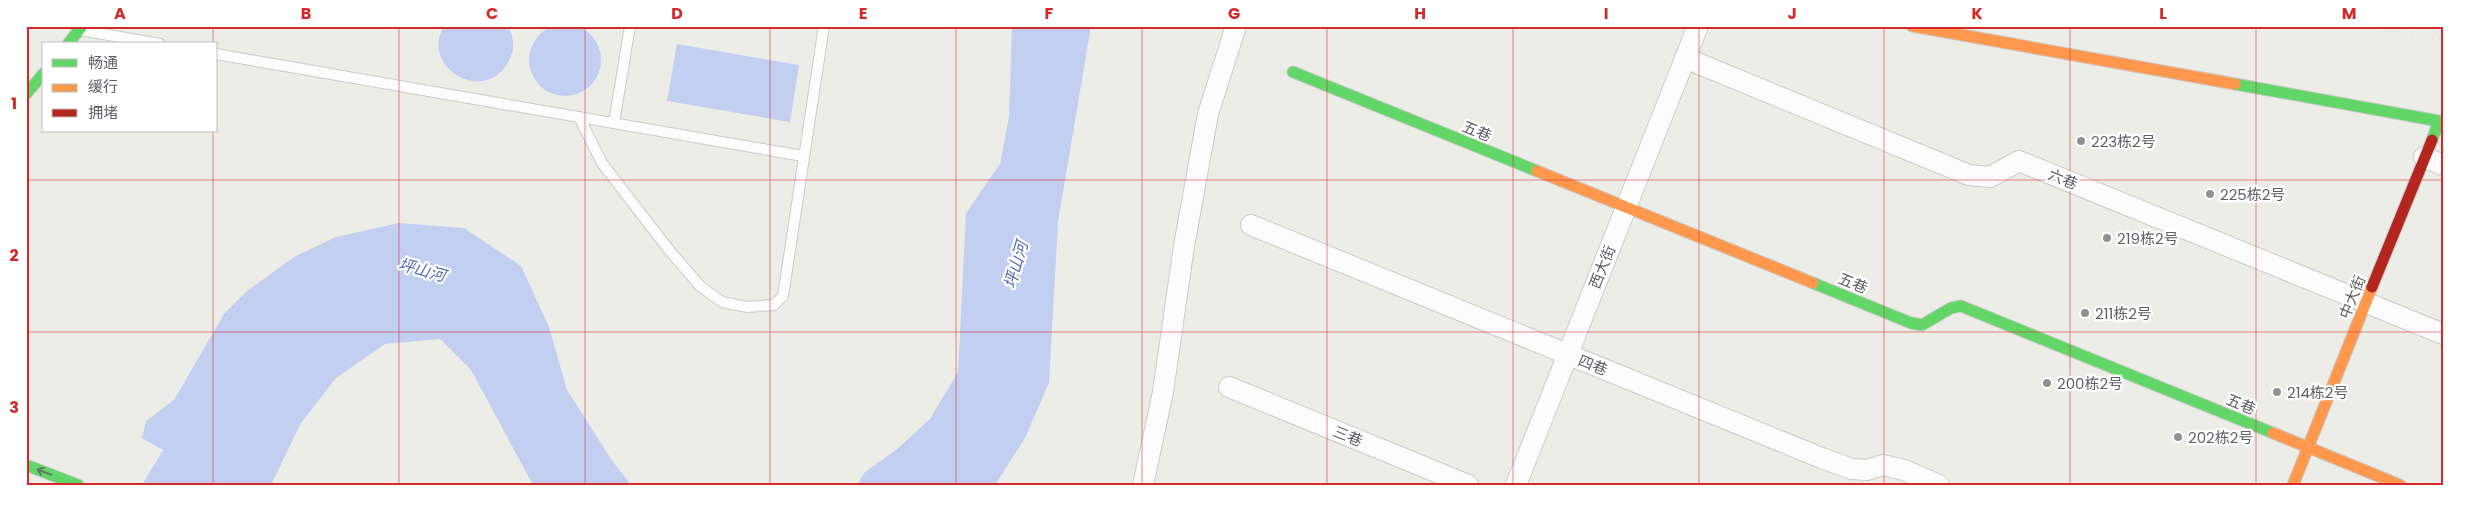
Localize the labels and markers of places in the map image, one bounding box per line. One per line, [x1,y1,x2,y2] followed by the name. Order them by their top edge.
[2091,131,2156,152] place label: 223栋2号
[2075,135,2087,147] marker: 223栋2号
[2220,184,2285,205] place label: 225栋2号
[2204,188,2216,200] marker: 225栋2号
[2117,228,2179,249] place label: 219栋2号
[2101,232,2113,244] marker: 219栋2号
[2095,303,2152,324] place label: 211栋2号
[2079,307,2091,319] marker: 211栋2号
[2057,373,2123,394] place label: 200栋2号
[2041,377,2053,389] marker: 200栋2号
[2287,382,2349,403] place label: 214栋2号
[2271,386,2283,398] marker: 214栋2号
[2188,427,2253,448] place label: 202栋2号
[2172,431,2184,443] marker: 202栋2号

